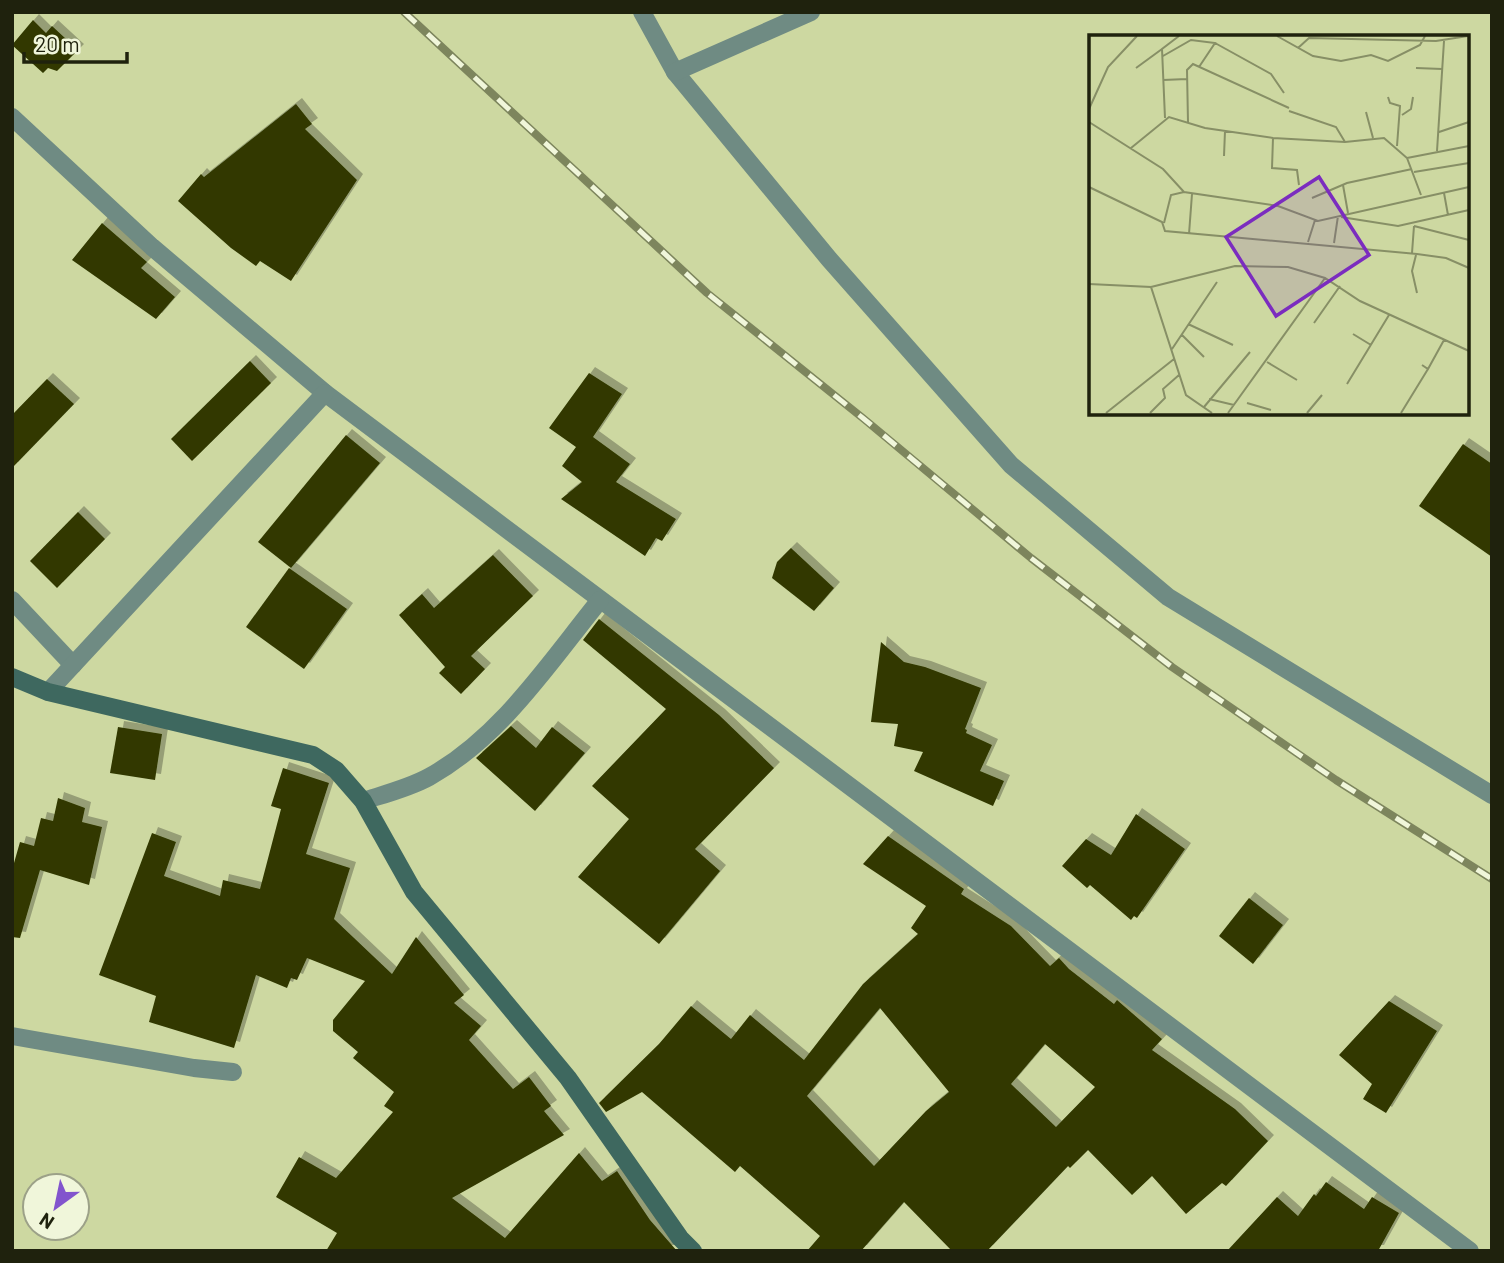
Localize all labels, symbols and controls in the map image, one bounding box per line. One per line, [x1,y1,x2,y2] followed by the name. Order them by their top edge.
[24,21,128,65] scale bar
[35,31,80,56] text: 20 m
[1089,35,1469,415] inset map
[21,1172,91,1242] north arrow
[35,1209,58,1235] text: N

